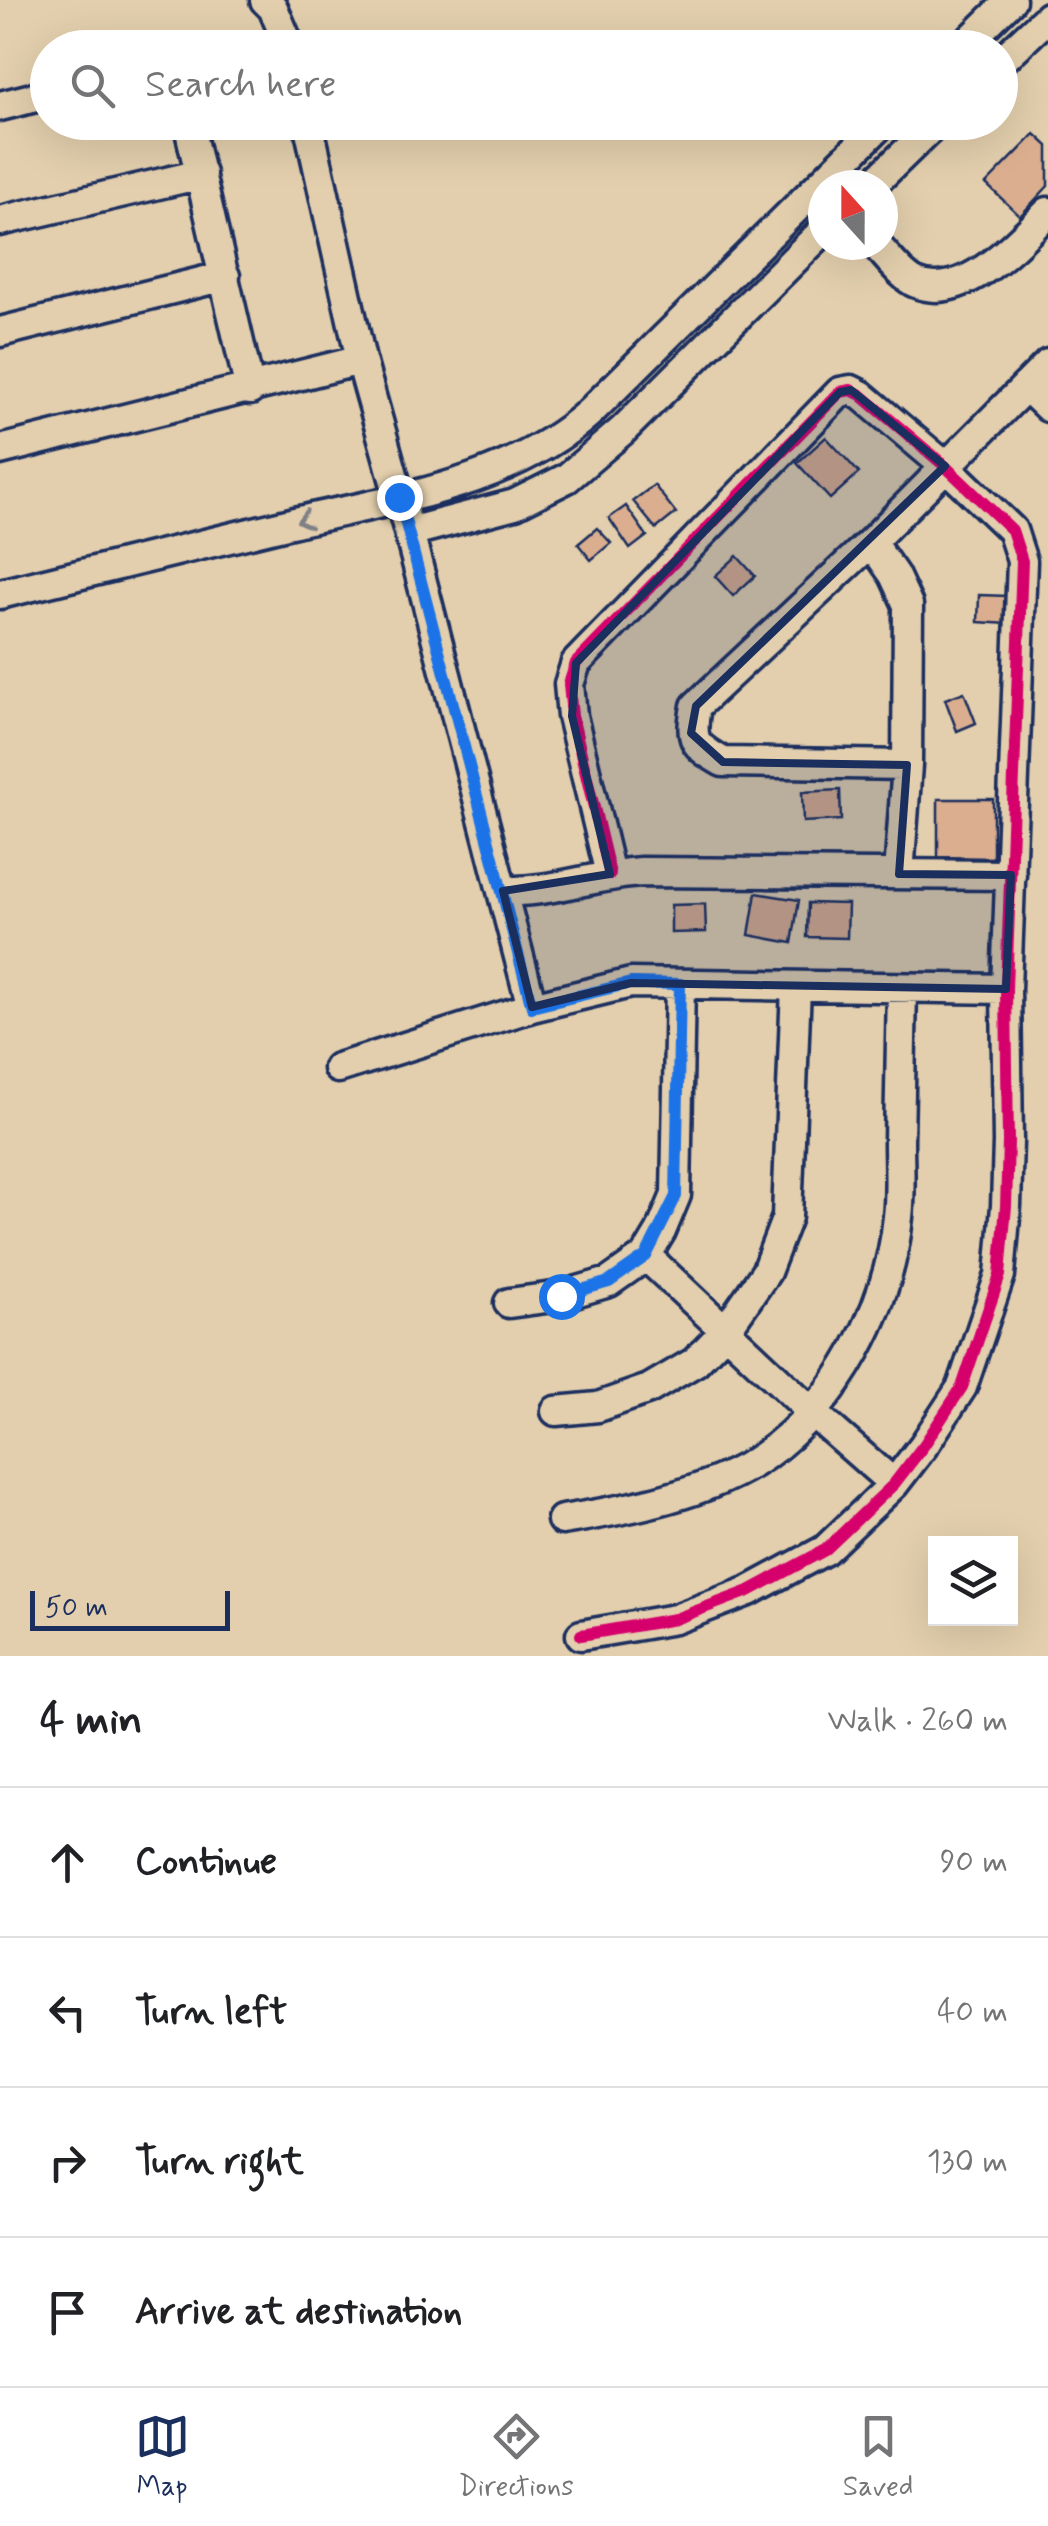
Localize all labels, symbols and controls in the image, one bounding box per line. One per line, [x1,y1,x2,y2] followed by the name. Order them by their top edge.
[30,30,1018,140] search box
[65,58,120,113] icon: search
[145,61,336,110] text: Search here
[808,170,898,260] north arrow
[377,475,423,521] route end
[296,508,313,529] one-way arrow
[539,1274,585,1320] route start
[928,1536,1018,1626] map controls
[928,1536,1018,1626] button: layers
[30,1586,230,1630] scale bar
[45,1590,108,1627] text: 50 m
[40,1694,142,1749] text: 4 min
[828,1700,1008,1742] text: Walk · 260 m
[40,1835,95,1890] icon: ahead
[135,1838,277,1887] text: Continue
[940,1841,1008,1883] text: 90 m
[40,1985,95,2040] icon: left
[135,1988,287,2037] text: Turn left
[937,1991,1008,2033] text: 40 m
[40,2135,95,2190] icon: right
[135,2138,304,2187] text: Turn right
[927,2141,1008,2183] text: 130 m
[40,2285,95,2340] icon: arrive
[135,2288,462,2337] text: Arrive at destination
[135,2409,190,2506] tab: Map
[459,2409,574,2506] tab: Directions
[843,2409,913,2506] tab: Saved

